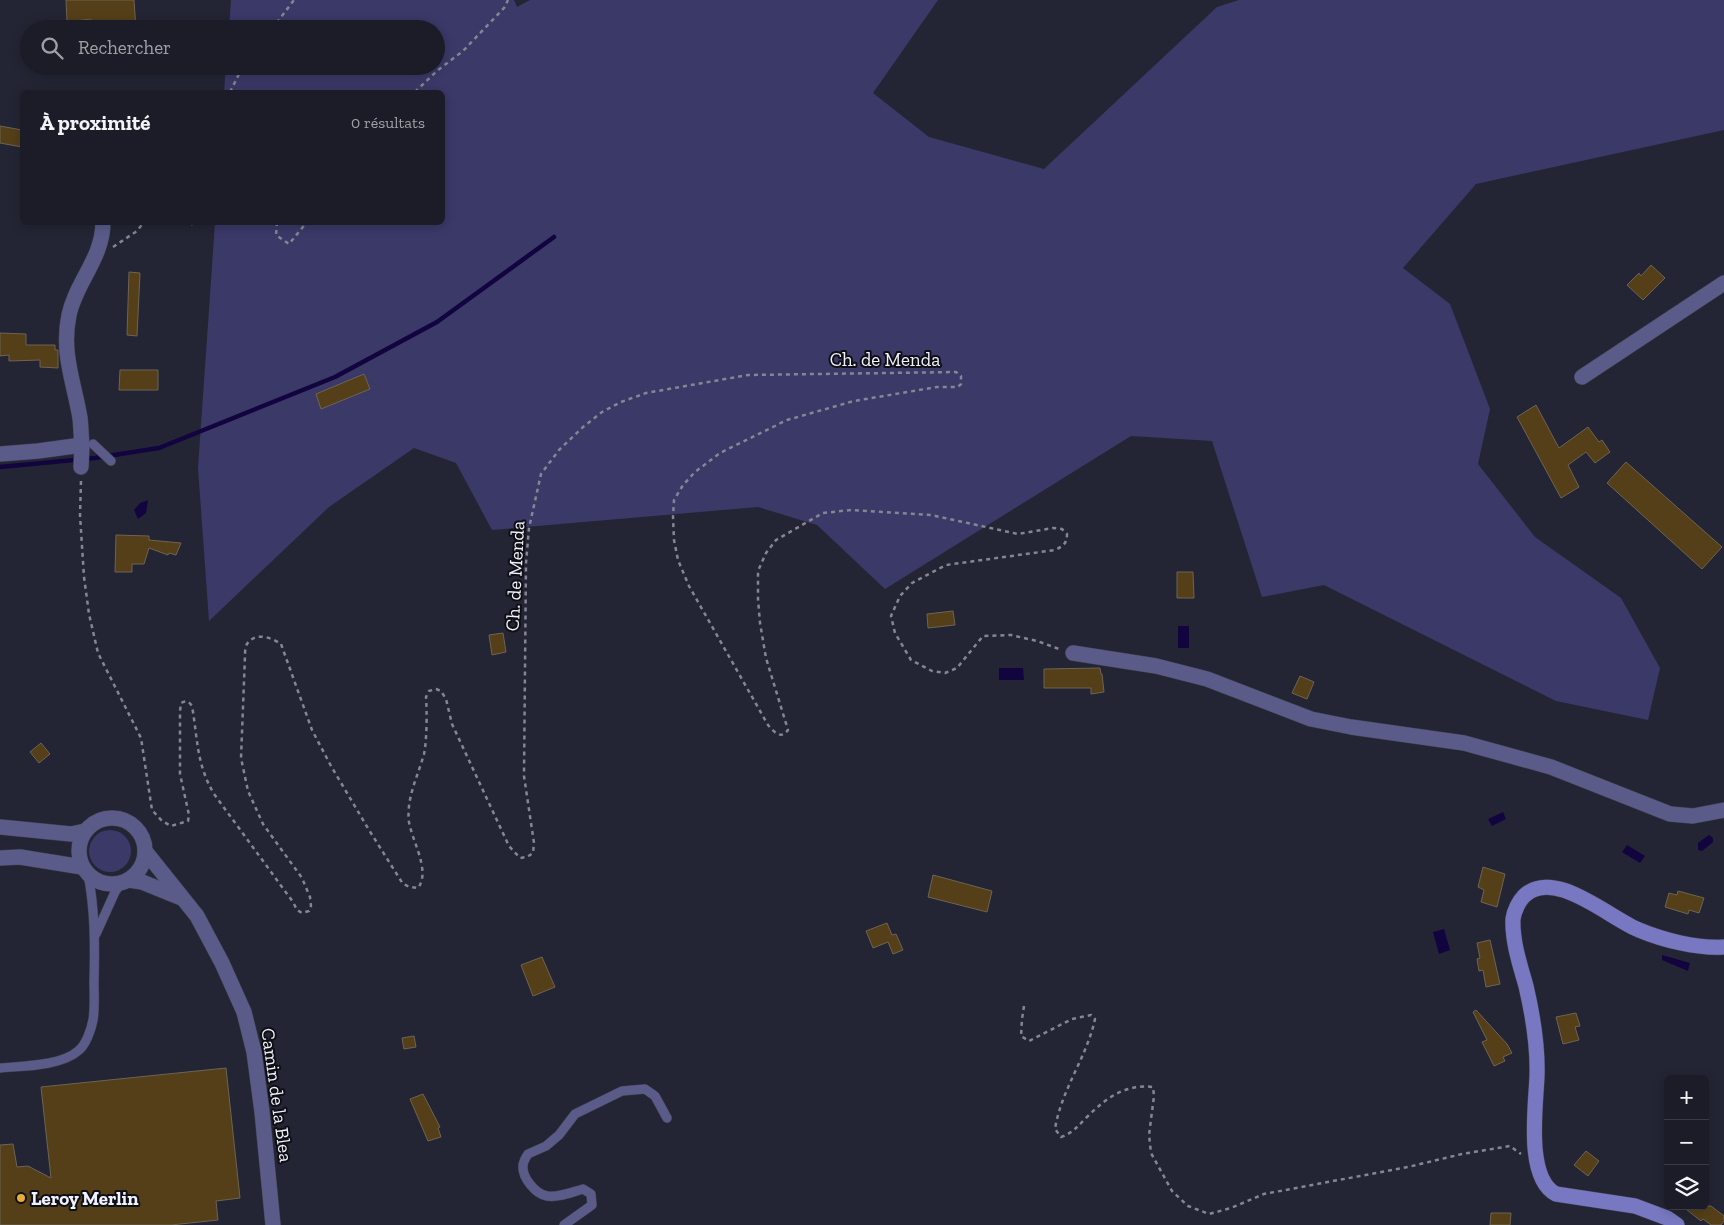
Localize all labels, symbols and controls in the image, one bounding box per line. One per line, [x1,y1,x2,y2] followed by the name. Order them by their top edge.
[20,20,445,75] search box
[38,34,66,62] icon: search
[78,36,171,59] text: Rechercher
[40,110,150,135] text: À proximité
[351,113,425,132] text: 0 résultats
[830,348,940,371] street label: Ch. de Menda
[501,520,529,632] street label: Ch. de Menda
[256,1026,298,1164] street label: Camin de la Blea
[1664,1075,1709,1210] map controls
[1664,1075,1709,1120] button: +
[1664,1120,1709,1165] button: −
[1664,1165,1709,1210] button: layers
[31,1187,139,1210] place label: Leroy Merlin
[15,1192,27,1204] marker: Leroy Merlin

